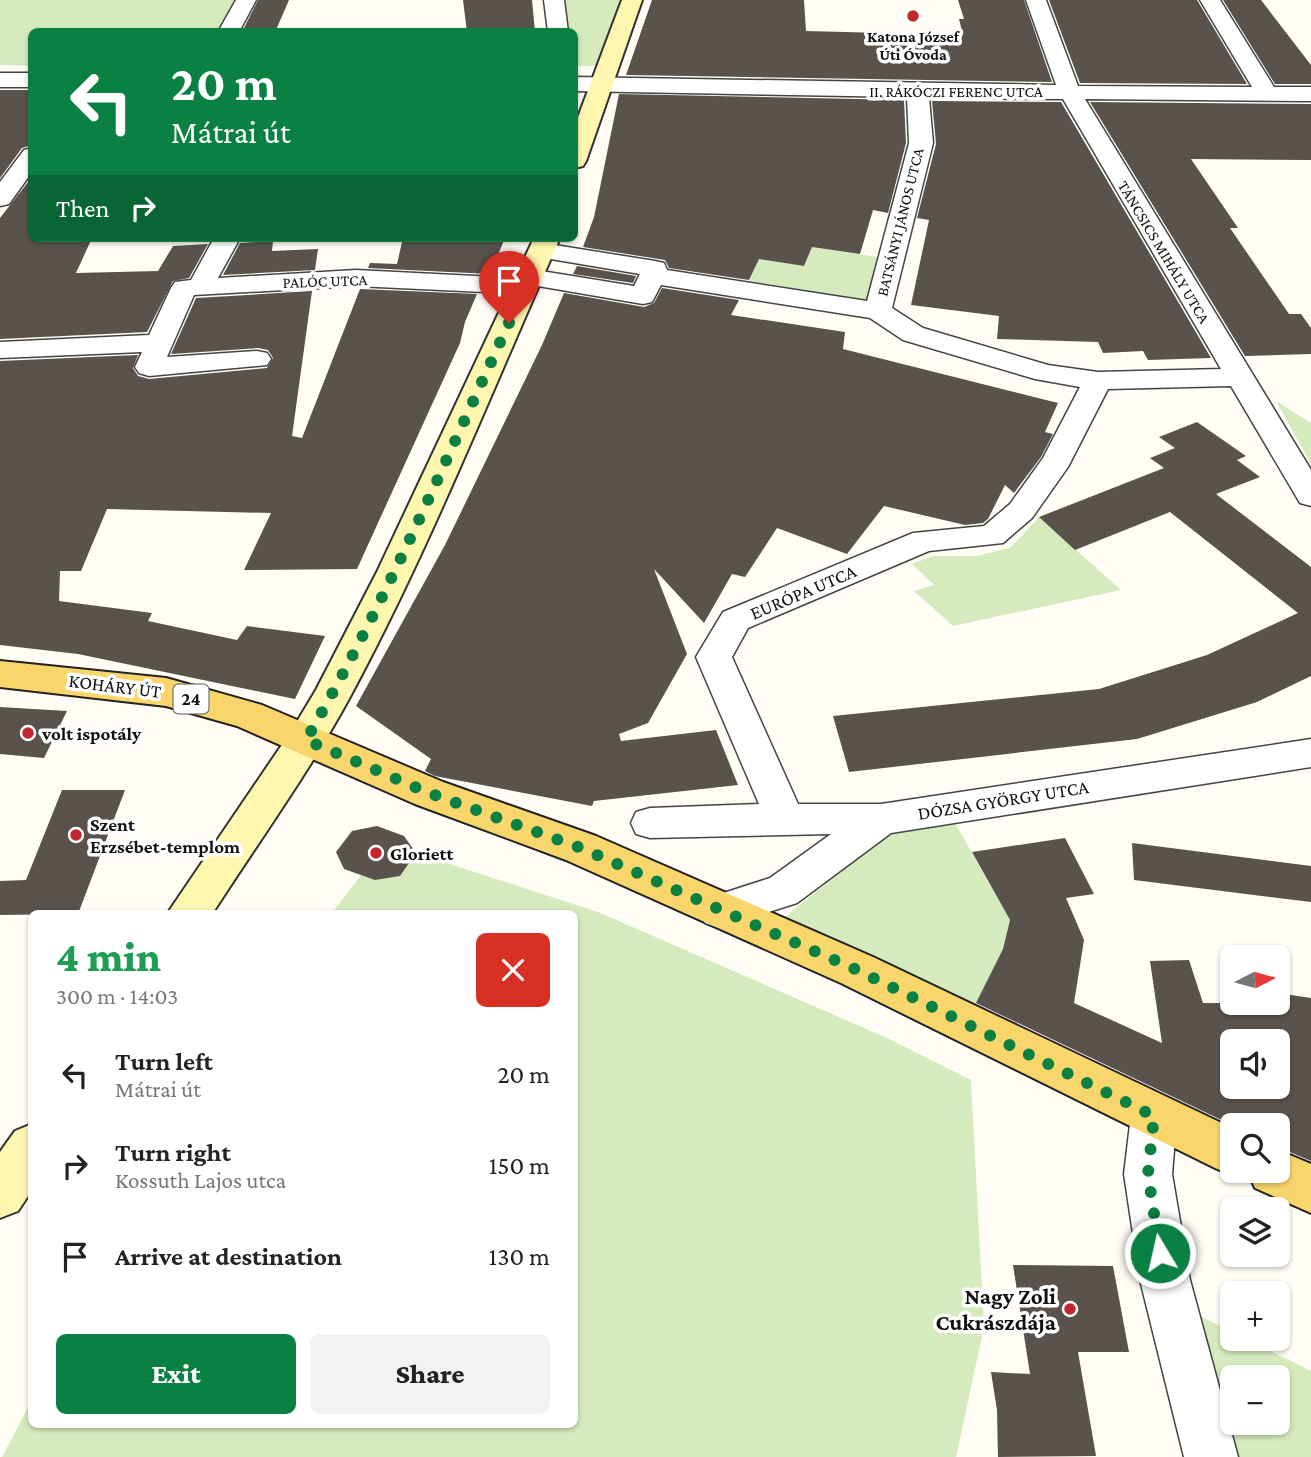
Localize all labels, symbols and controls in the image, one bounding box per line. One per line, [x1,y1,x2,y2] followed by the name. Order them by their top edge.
[905,8,921,24] marker: Katona József Úti Óvoda
[867,28,961,63] place label: Katona József Úti Óvoda
[56,56,147,147] icon: left
[171,56,277,111] text: 20 m
[869,83,1044,100] street label: II. RÁKÓCZI FERENC UTCA
[171,114,290,150] text: Mátrai út
[873,145,928,298] street label: BATSÁNYI JÁNOS UTCA
[1115,178,1214,327] street label: TÁNCSICS MIHÁLY UTCA
[124,189,162,227] icon: right
[56,194,110,223] text: Then
[479,251,539,323] pin
[490,262,528,300] icon: arrive
[282,271,369,291] street label: PALÓC UTCA
[747,560,859,624] street label: EURÓPA UTCA
[68,670,163,702] street label: KOHÁRY ÚT
[174,684,208,714] road number: 24
[41,723,142,744] place label: volt ispotály
[20,725,36,741] marker: volt ispotály
[916,776,1090,824] street label: DÓZSA GYÖRGY UTCA
[90,814,240,857] place label: Szent Erzsébet-templom
[68,827,84,843] marker: Szent Erzsébet-templom
[390,843,453,864] place label: Gloriett
[368,845,384,861] marker: Gloriett
[56,933,161,980] text: 4 min
[476,933,550,1007] button: close
[1220,945,1290,1015] north arrow
[1220,945,1290,1435] map controls
[56,983,178,1009] text: 300 m · 14:03
[1220,1029,1290,1099] button: sound
[115,1047,213,1076] text: Turn left
[56,1056,94,1094] icon: left
[497,1060,550,1089] text: 20 m
[115,1076,201,1102] text: Mátrai út
[1220,1113,1290,1183] button: search
[115,1138,231,1167] text: Turn right
[56,1147,94,1185] icon: right
[489,1151,550,1180] text: 150 m
[115,1167,286,1193] text: Kossuth Lajos utca
[1220,1197,1290,1267] button: layers
[1123,1216,1197,1290] position arrow
[56,1238,94,1276] icon: arrive
[115,1242,342,1271] text: Arrive at destination
[489,1242,550,1271] text: 130 m
[1220,1281,1290,1351] button: +
[935,1283,1057,1335] place label: Nagy Zoli Cukrászdája
[1062,1301,1078,1317] marker: Nagy Zoli Cukrászdája
[56,1334,296,1414] button: Exit
[310,1334,550,1414] button: Share
[1220,1365,1290,1435] button: −

